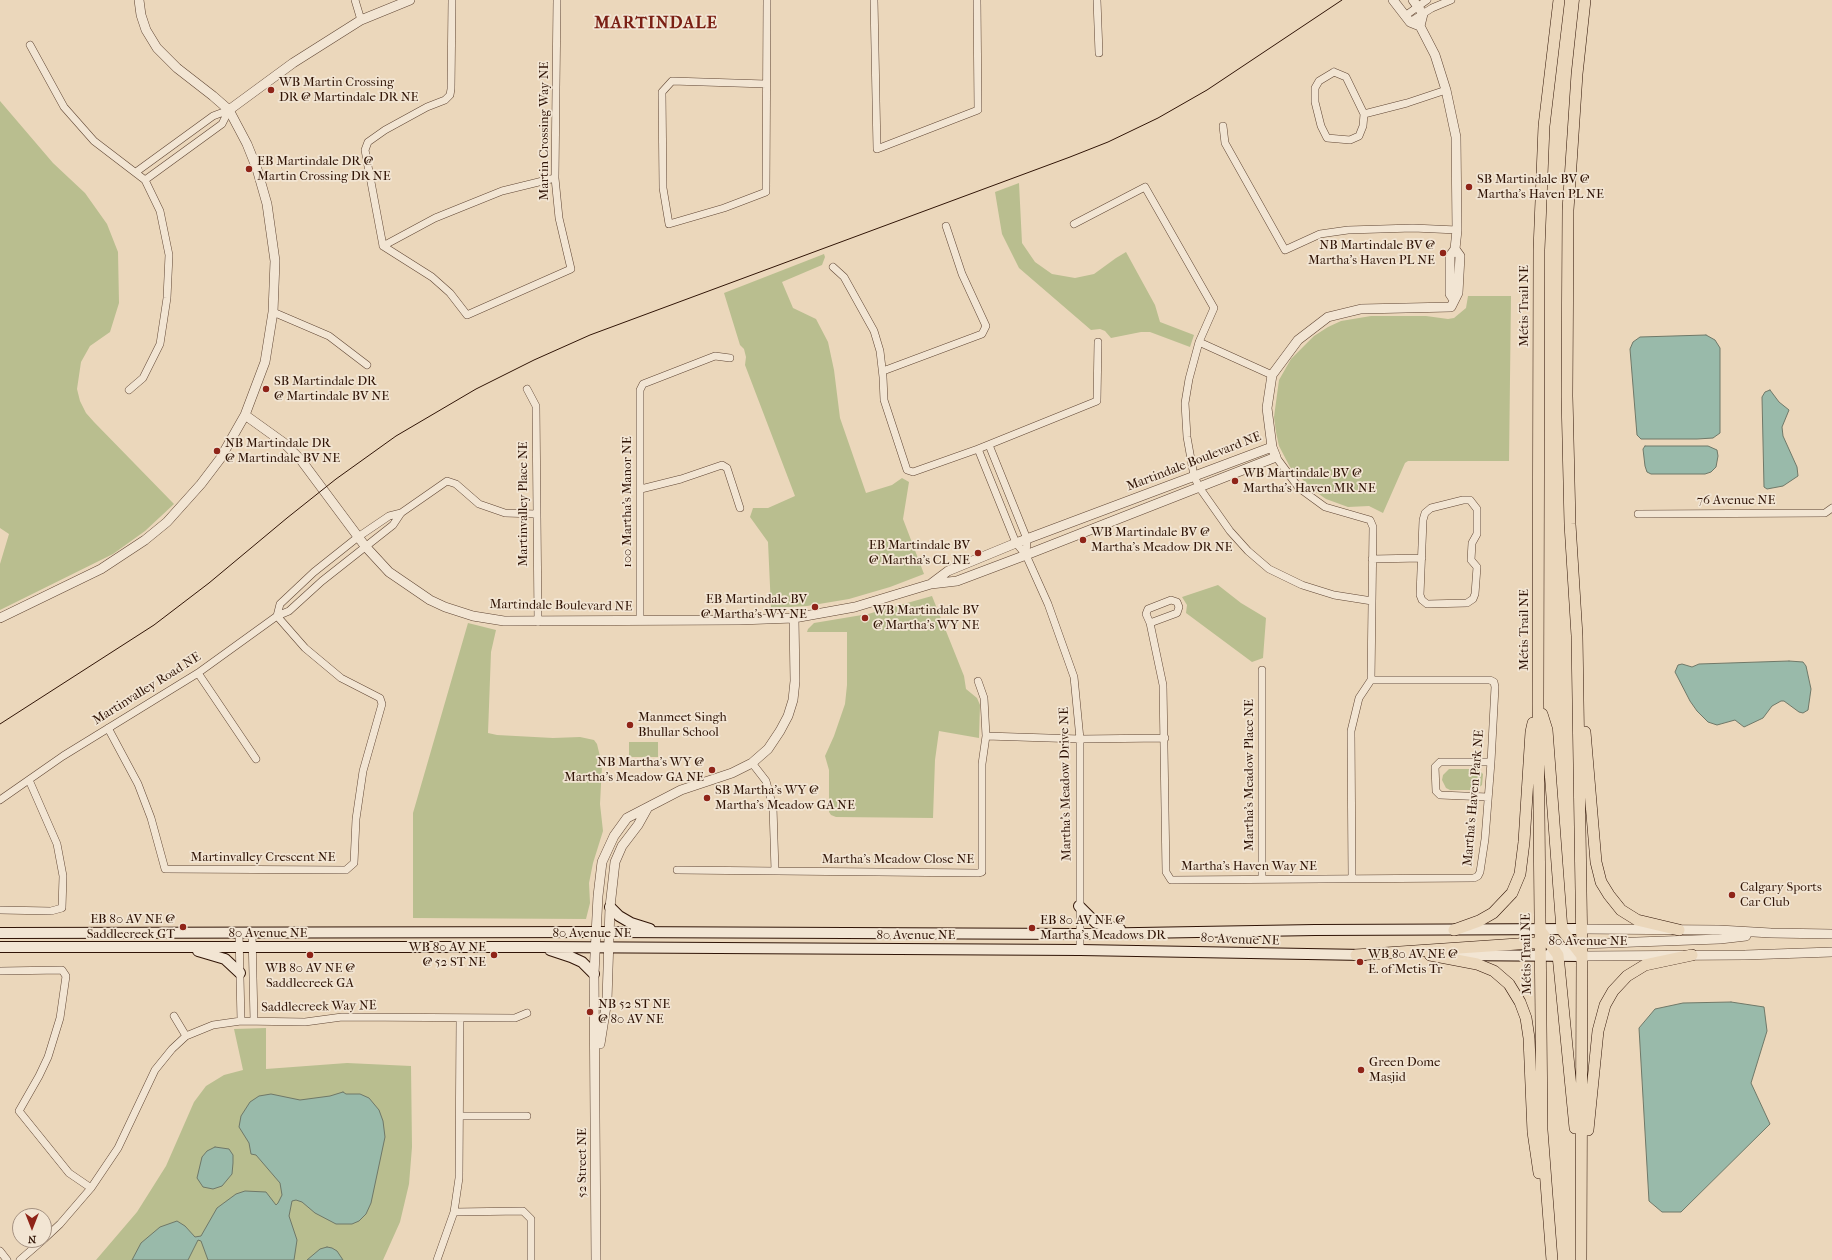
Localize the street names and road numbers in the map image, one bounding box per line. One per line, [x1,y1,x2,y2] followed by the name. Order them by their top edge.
[537,62,553,200] street label: Martin Crossing Way NE
[1517,265,1533,347] street label: Métis Trail NE
[1125,429,1263,495] street label: Martindale Boulevard NE
[620,436,636,568] street label: 100 Martha's Manor NE
[516,442,532,566] street label: Martinvalley Place NE
[1697,493,1775,509] street label: 76 Avenue NE
[1517,589,1533,671] street label: Métis Trail NE
[489,597,633,615] street label: Martindale Boulevard NE
[90,649,204,729] street label: Martinvalley Road NE
[1242,699,1258,851] street label: Martha's Meadow Place NE
[1057,707,1075,861] street label: Martha's Meadow Drive NE
[1460,729,1488,867] street label: Martha's Haven Park NE
[191,850,335,866] street label: Martinvalley Crescent NE
[822,852,974,868] street label: Martha's Meadow Close NE
[1181,859,1317,875] street label: Martha's Haven Way NE
[1518,913,1536,995] street label: Métis Trail NE
[228,926,308,942] street label: 80 Avenue NE
[552,926,632,942] street label: 80 Avenue NE
[876,928,956,944] street label: 80 Avenue NE
[1200,931,1280,949] street label: 80 Avenue NE
[1548,934,1628,950] street label: 80 Avenue NE
[261,998,377,1016] street label: Saddlecreek Way NE
[575,1128,591,1198] street label: 52 Street NE

